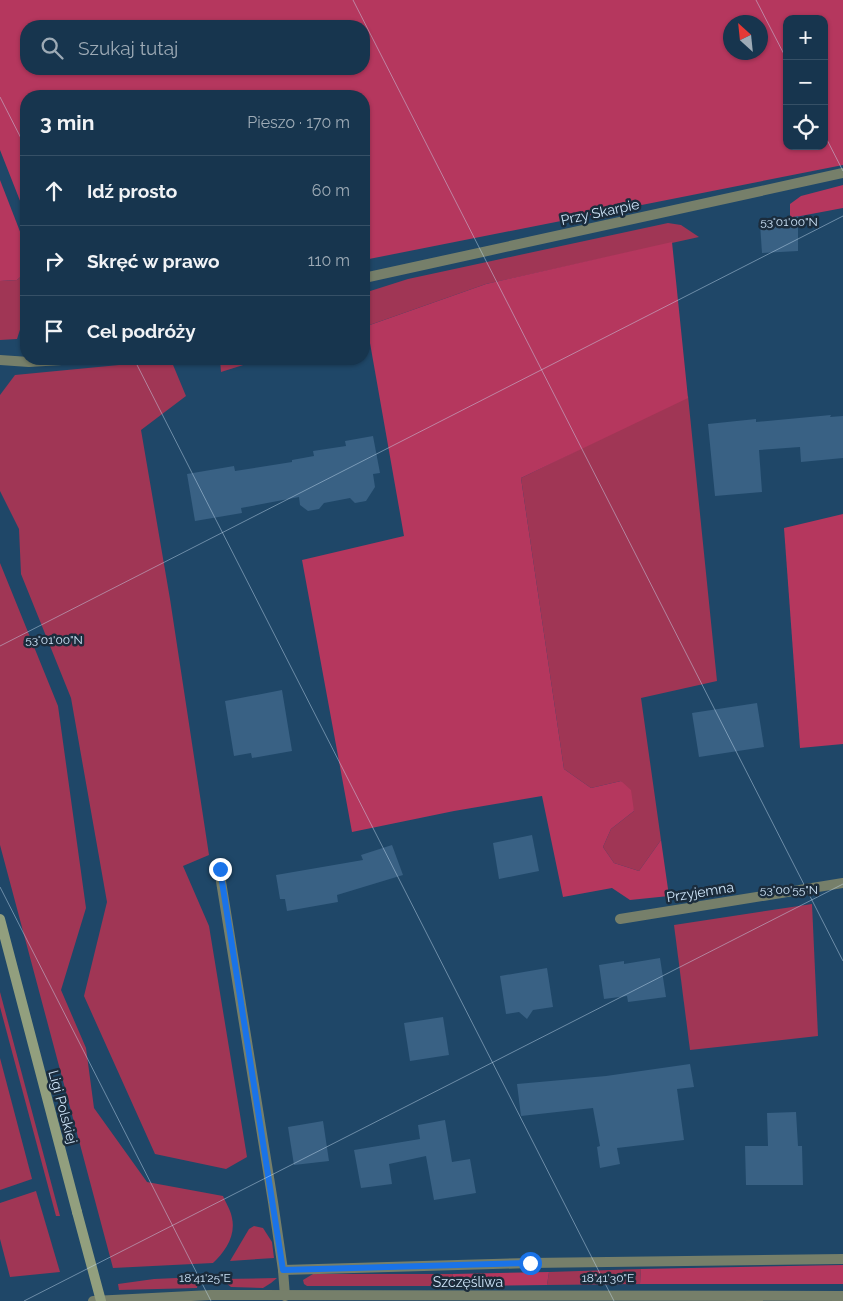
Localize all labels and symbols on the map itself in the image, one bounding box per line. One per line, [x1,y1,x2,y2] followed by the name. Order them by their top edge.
[723,15,768,60] north arrow
[559,196,641,228] street label: Przy Skarpie
[760,215,818,229] text: 53°01'00"N
[25,633,83,647] text: 53°01'00"N
[209,858,232,881] route end
[665,879,735,905] street label: Przyjemna
[760,883,818,897] text: 53°00'55"N
[45,1068,81,1146] street label: Ligi Polskiej
[519,1252,542,1275] route start
[179,1271,231,1285] text: 18°41'25"E
[582,1271,634,1285] text: 18°41'30"E
[433,1274,503,1290] street label: Szczęśliwa

